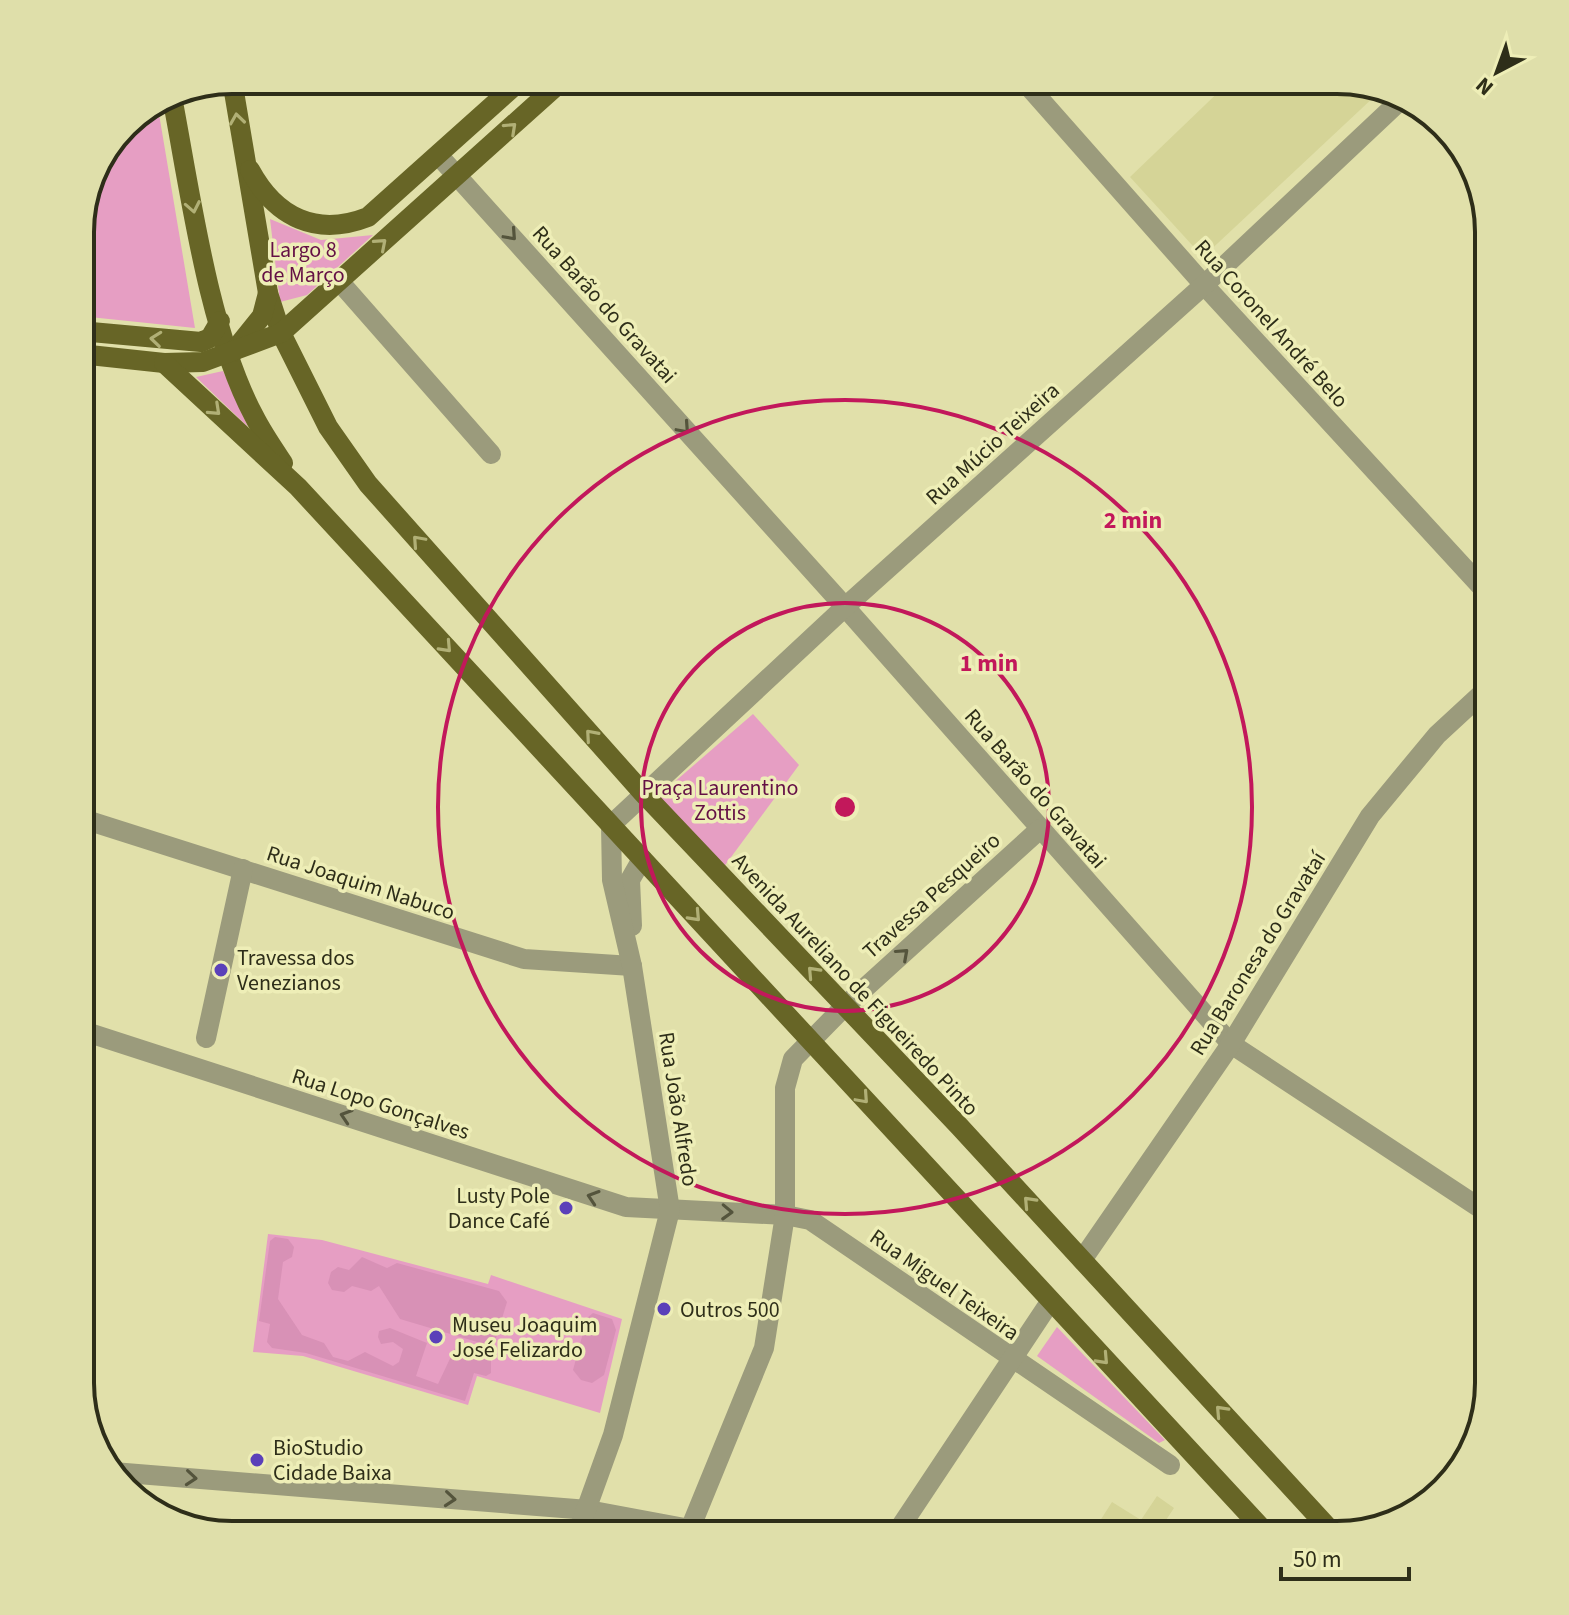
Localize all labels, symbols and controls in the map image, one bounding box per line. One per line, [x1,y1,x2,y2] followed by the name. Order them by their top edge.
[1457,32,1537,112] north arrow
[1469,69,1501,103] text: N
[229,112,246,125] one-way arrow
[501,124,516,138] one-way arrow
[184,200,201,214] one-way arrow
[524,219,684,391] street label: Rua Barão do Gravatai
[501,225,515,240] one-way arrow
[1187,232,1356,415] street label: Rua Coronel André Belo
[261,234,345,291] park label: Largo 8 de Março
[372,240,387,254] one-way arrow
[149,330,162,347] one-way arrow
[919,375,1067,513] street label: Rua Múcio Teixeira
[206,401,220,416] one-way arrow
[675,418,689,433] one-way arrow
[1104,503,1162,538] text: 2 min
[414,535,428,550] one-way arrow
[436,638,451,652] one-way arrow
[960,646,1018,681] text: 1 min
[957,702,1114,876] street label: Rua Barão do Gravatai
[587,729,601,744] one-way arrow
[642,772,798,829] park label: Praça Laurentino Zottis
[831,793,859,821] centre of rings
[856,825,1008,966] street label: Travessa Pesqueiro
[262,837,459,929] street label: Rua Joaquim Nabuco
[1182,845,1334,1062] street label: Rua Baronesa do Gravataí
[724,846,986,1123] street label: Avenida Aureliano de Figueiredo Pinto
[686,907,700,922] one-way arrow
[237,942,354,999] place label: Travessa dos Venezianos
[893,949,908,964] one-way arrow
[212,961,230,979] marker: Travessa dos Venezianos
[807,967,822,981] one-way arrow
[650,1030,706,1189] street label: Rua João Alfredo
[288,1060,474,1148] street label: Rua Lopo Gonçalves
[853,1089,868,1103] one-way arrow
[340,1110,354,1126] one-way arrow
[448,1180,550,1237] place label: Lusty Pole Dance Café
[587,1190,601,1206] one-way arrow
[1025,1197,1039,1212] one-way arrow
[557,1199,575,1217] marker: Lusty Pole Dance Café
[721,1204,734,1221] one-way arrow
[863,1221,1026,1348] street label: Rua Miguel Teixeira
[680,1294,780,1326] place label: Outros 500
[655,1300,673,1318] marker: Outros 500
[452,1309,598,1366] place label: Museu Joaquim José Felizardo
[427,1328,445,1346] marker: Museu Joaquim José Felizardo
[1093,1350,1108,1364] one-way arrow
[1216,1406,1231,1420] one-way arrow
[273,1432,392,1489] place label: BioStudio Cidade Baixa
[248,1451,266,1469] marker: BioStudio Cidade Baixa
[185,1469,198,1486] one-way arrow
[444,1490,457,1507] one-way arrow
[1281,1531,1409,1581] scale bar
[1293,1542,1342,1577] text: 50 m

